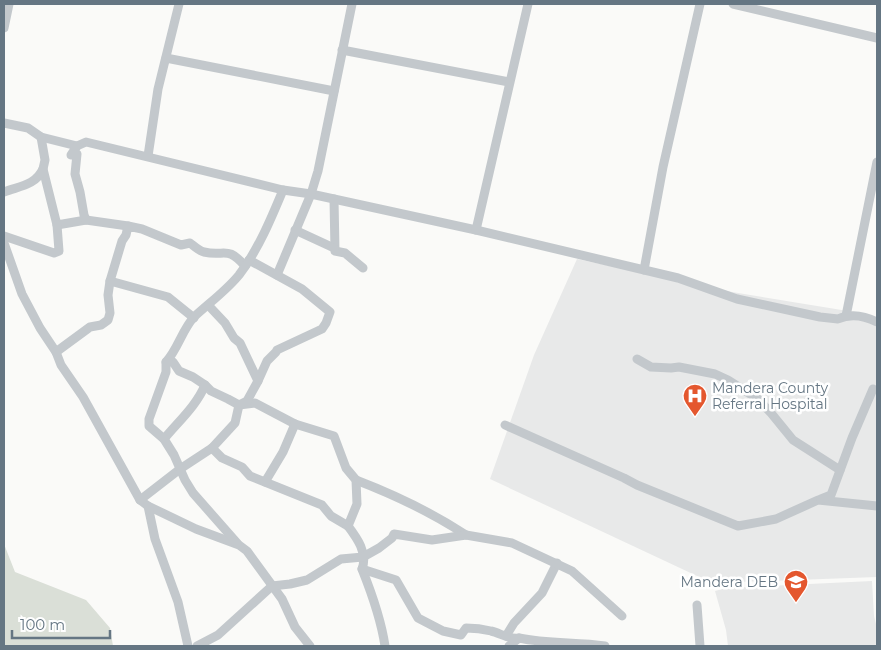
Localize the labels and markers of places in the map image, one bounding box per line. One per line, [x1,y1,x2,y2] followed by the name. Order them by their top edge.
[712,379,828,413] place label: Mandera County Referral Hospital
[682,383,708,417] hospital icon: Mandera County Referral Hospital
[783,569,809,603] school or university icon: Mandera DEB
[680,573,778,591] place label: Mandera DEB

